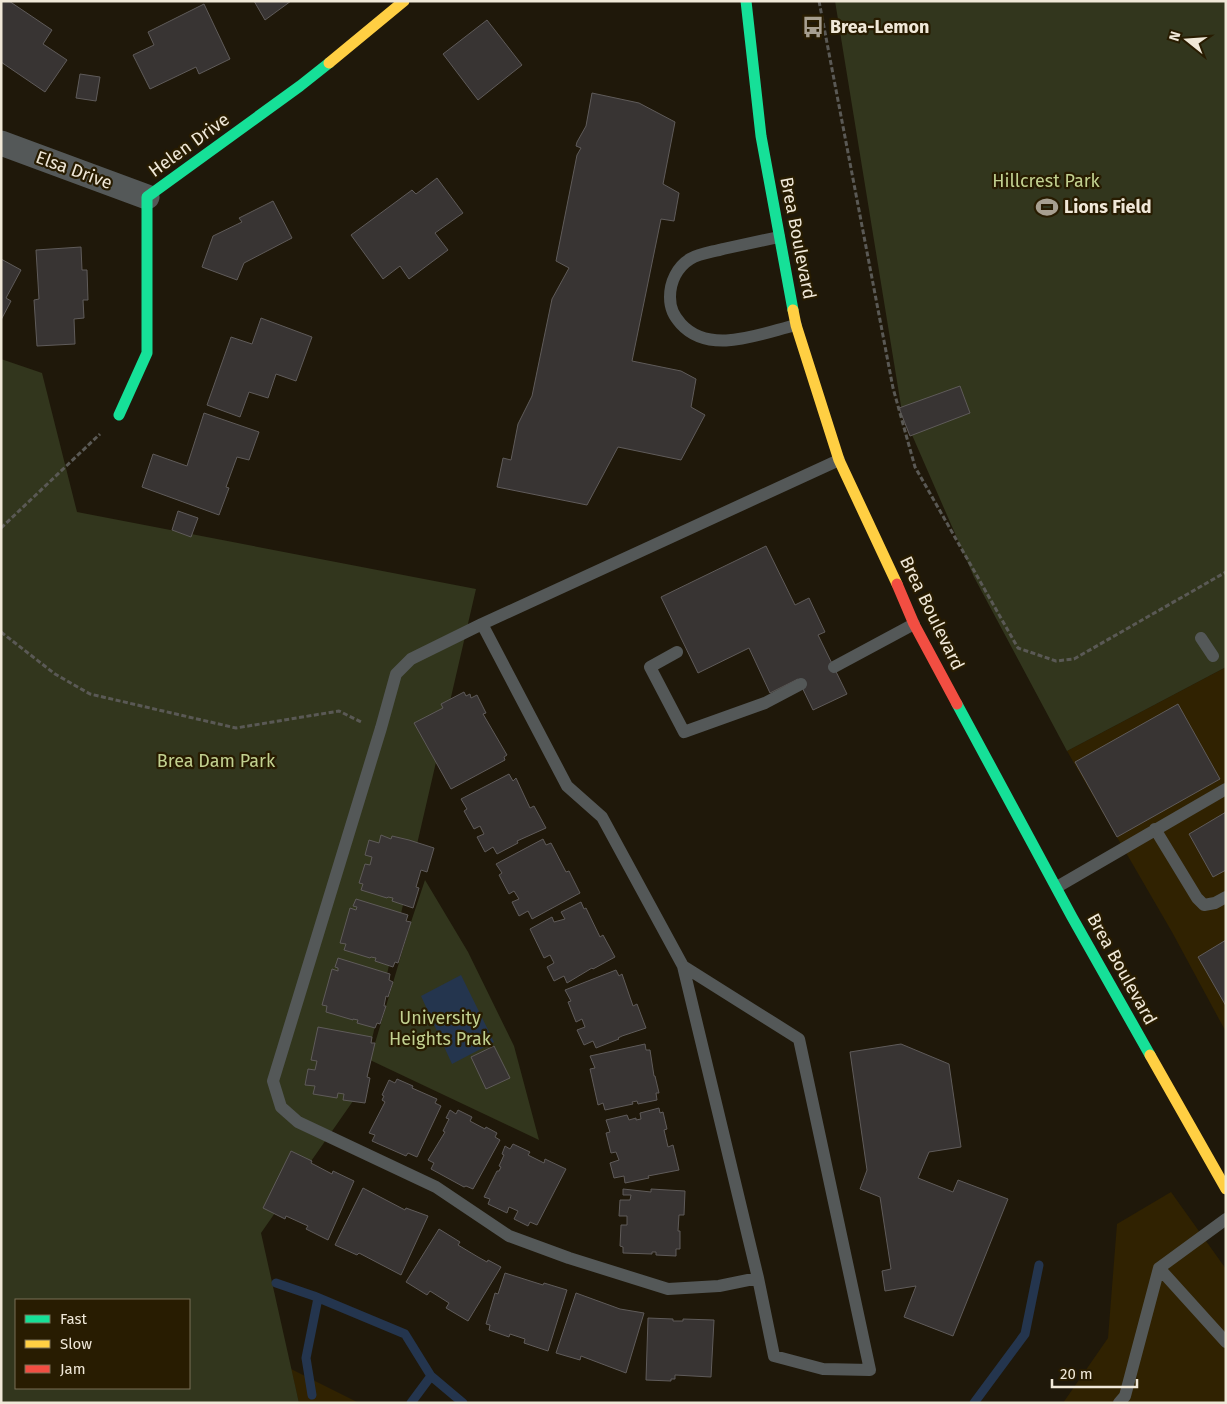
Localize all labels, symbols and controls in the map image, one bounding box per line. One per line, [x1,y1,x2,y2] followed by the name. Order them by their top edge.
[800,14,826,40] bus stop icon: Brea-Lemon
[1162,15,1212,65] north arrow
[830,16,929,38] place label: Brea-Lemon
[1166,29,1185,43] text: N
[144,108,234,182] street label: Helen Drive
[33,146,115,194] street label: Elsa Drive
[992,170,1101,192] park label: Hillcrest Park
[775,175,821,301] street label: Brea Boulevard
[1034,194,1060,220] sports icon: Lions Field
[1064,196,1151,218] place label: Lions Field
[895,552,969,674] street label: Brea Boulevard
[157,750,276,772] park label: Brea Dam Park
[1082,909,1162,1029] street label: Brea Boulevard
[389,1007,492,1050] park label: University Heights Prak
[15,1299,190,1389] legend
[60,1310,87,1328] text: Fast
[60,1335,92,1353] text: Slow
[1052,1356,1137,1388] scale bar
[60,1360,86,1378] text: Jam
[1060,1365,1093,1383] text: 20 m

